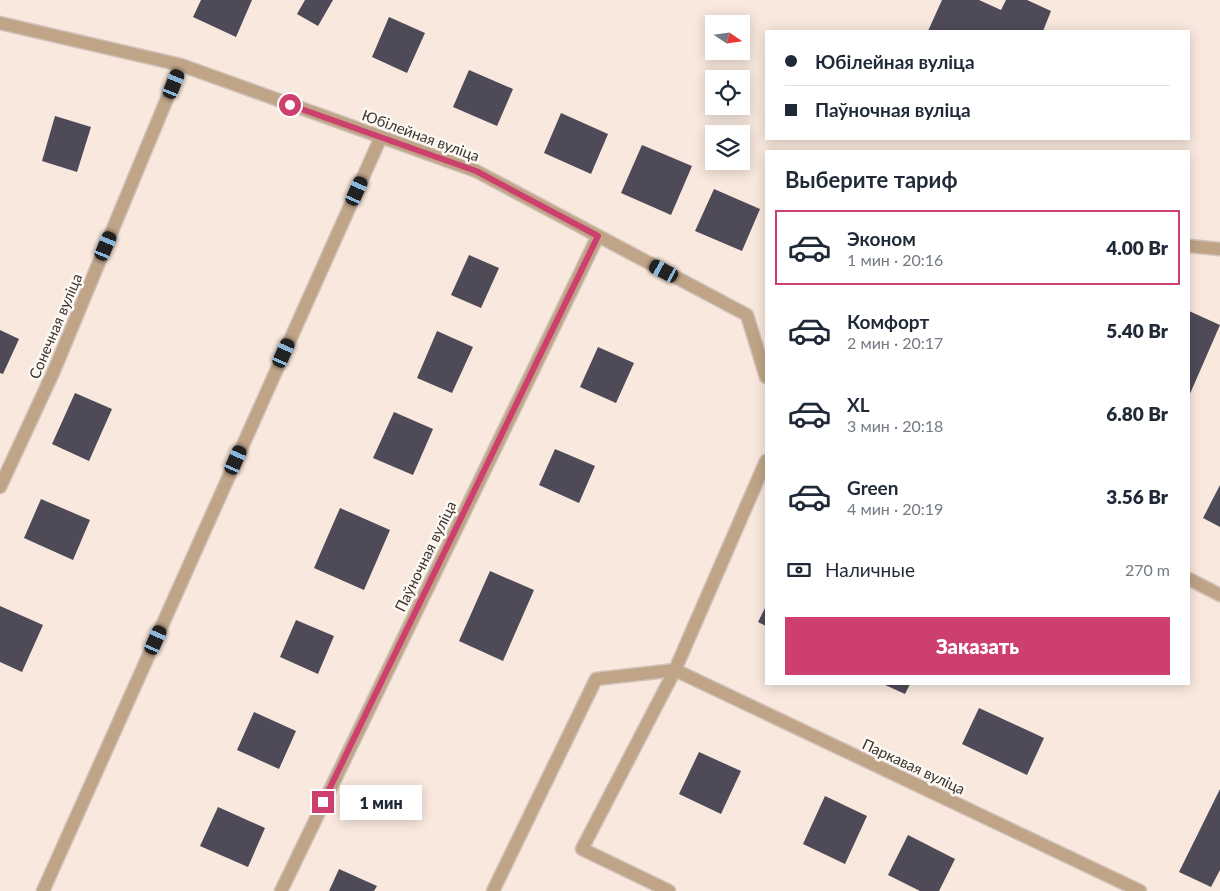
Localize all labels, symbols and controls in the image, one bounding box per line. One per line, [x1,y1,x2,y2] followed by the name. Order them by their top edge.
[705,15,750,60] north arrow
[705,15,750,170] map controls
[815,50,975,73] text: Юбілейная вуліца
[161,67,186,101] car
[705,70,750,115] button: locate
[279,94,301,116] route start
[815,98,971,121] text: Паўночная вуліца
[360,105,482,165] street label: Юбілейная вуліца
[705,125,750,170] button: layers
[785,166,958,193] text: Выберите тариф
[344,174,369,208] car
[787,225,832,270] icon: car
[847,227,916,250] text: Эконом
[93,229,118,263] car
[1106,236,1168,259] text: 4.00 Br
[847,250,943,269] text: 1 мин · 20:16
[647,257,680,285] car
[25,271,85,381] street label: Сонечная вуліца
[787,308,832,353] icon: car
[847,310,929,333] text: Комфорт
[1106,319,1168,342] text: 5.40 Br
[847,333,943,352] text: 2 мин · 20:17
[271,336,296,370] car
[787,391,832,436] icon: car
[847,393,870,416] text: XL
[1106,402,1168,425] text: 6.80 Br
[847,416,943,435] text: 3 мин · 20:18
[223,443,248,477] car
[787,474,832,519] icon: car
[847,476,898,499] text: Green
[1106,485,1168,508] text: 3.56 Br
[390,498,460,614] street label: Паўночная вуліца
[847,499,943,518] text: 4 мин · 20:19
[785,556,813,584] icon: cash
[825,558,915,581] text: Наличные
[1125,560,1170,579] text: 270 m
[785,617,1170,675] button: Заказать
[143,623,168,657] car
[860,734,968,798] street label: Паркавая вуліца
[340,784,423,820] callout: 1 мин
[312,791,334,813] route end
[359,793,403,812] text: 1 мин

